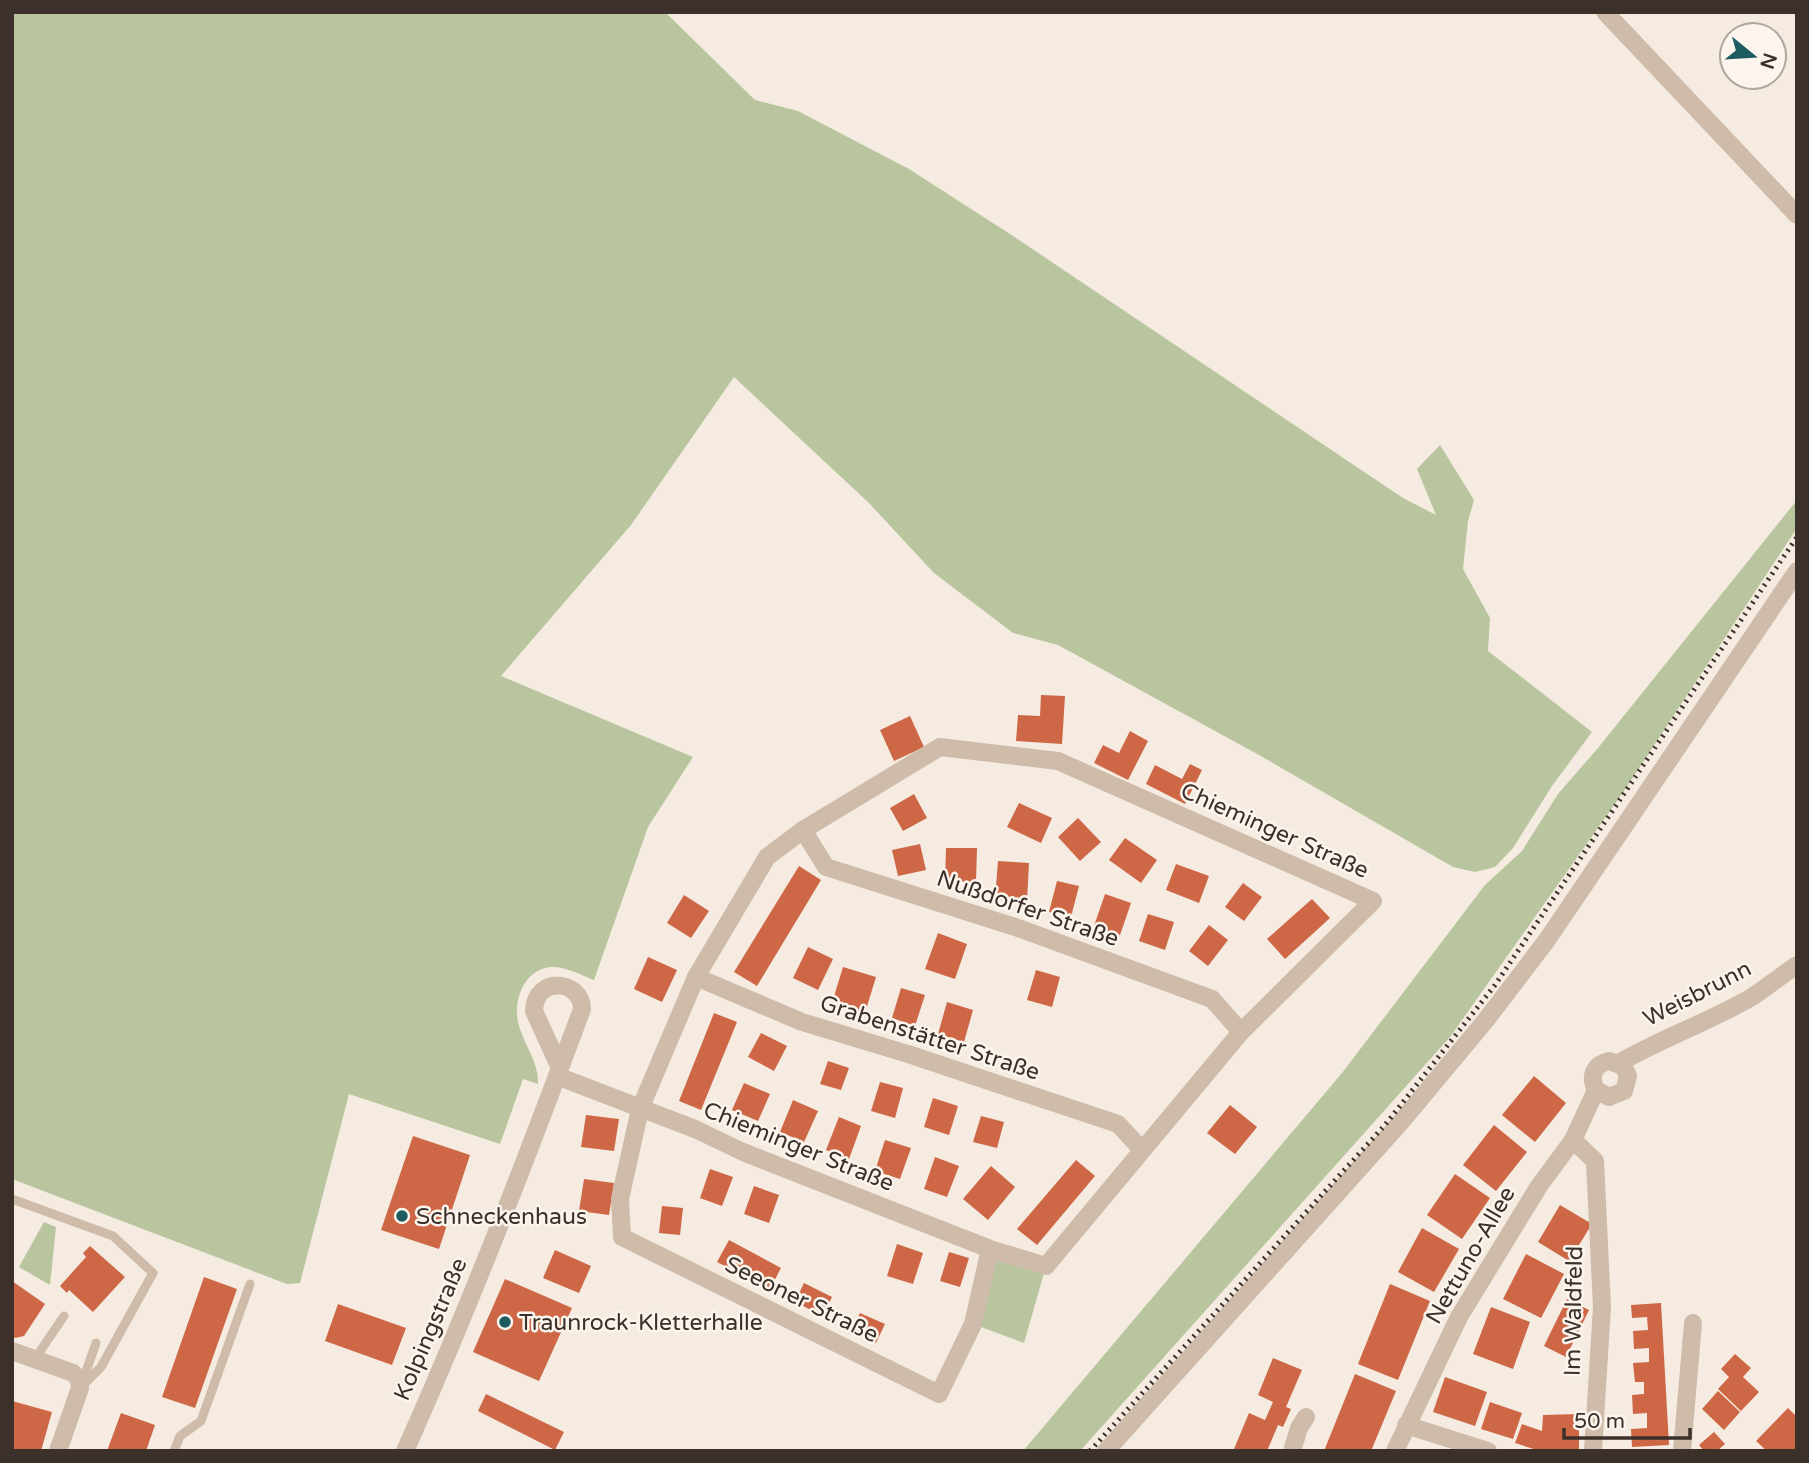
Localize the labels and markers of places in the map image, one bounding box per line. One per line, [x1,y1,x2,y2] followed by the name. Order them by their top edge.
[416,1203,587,1231] place label: Schneckenhaus
[394,1208,410,1224] marker: Schneckenhaus
[519,1309,763,1337] place label: Traunrock-Kletterhalle
[497,1314,513,1330] marker: Traunrock-Kletterhalle

